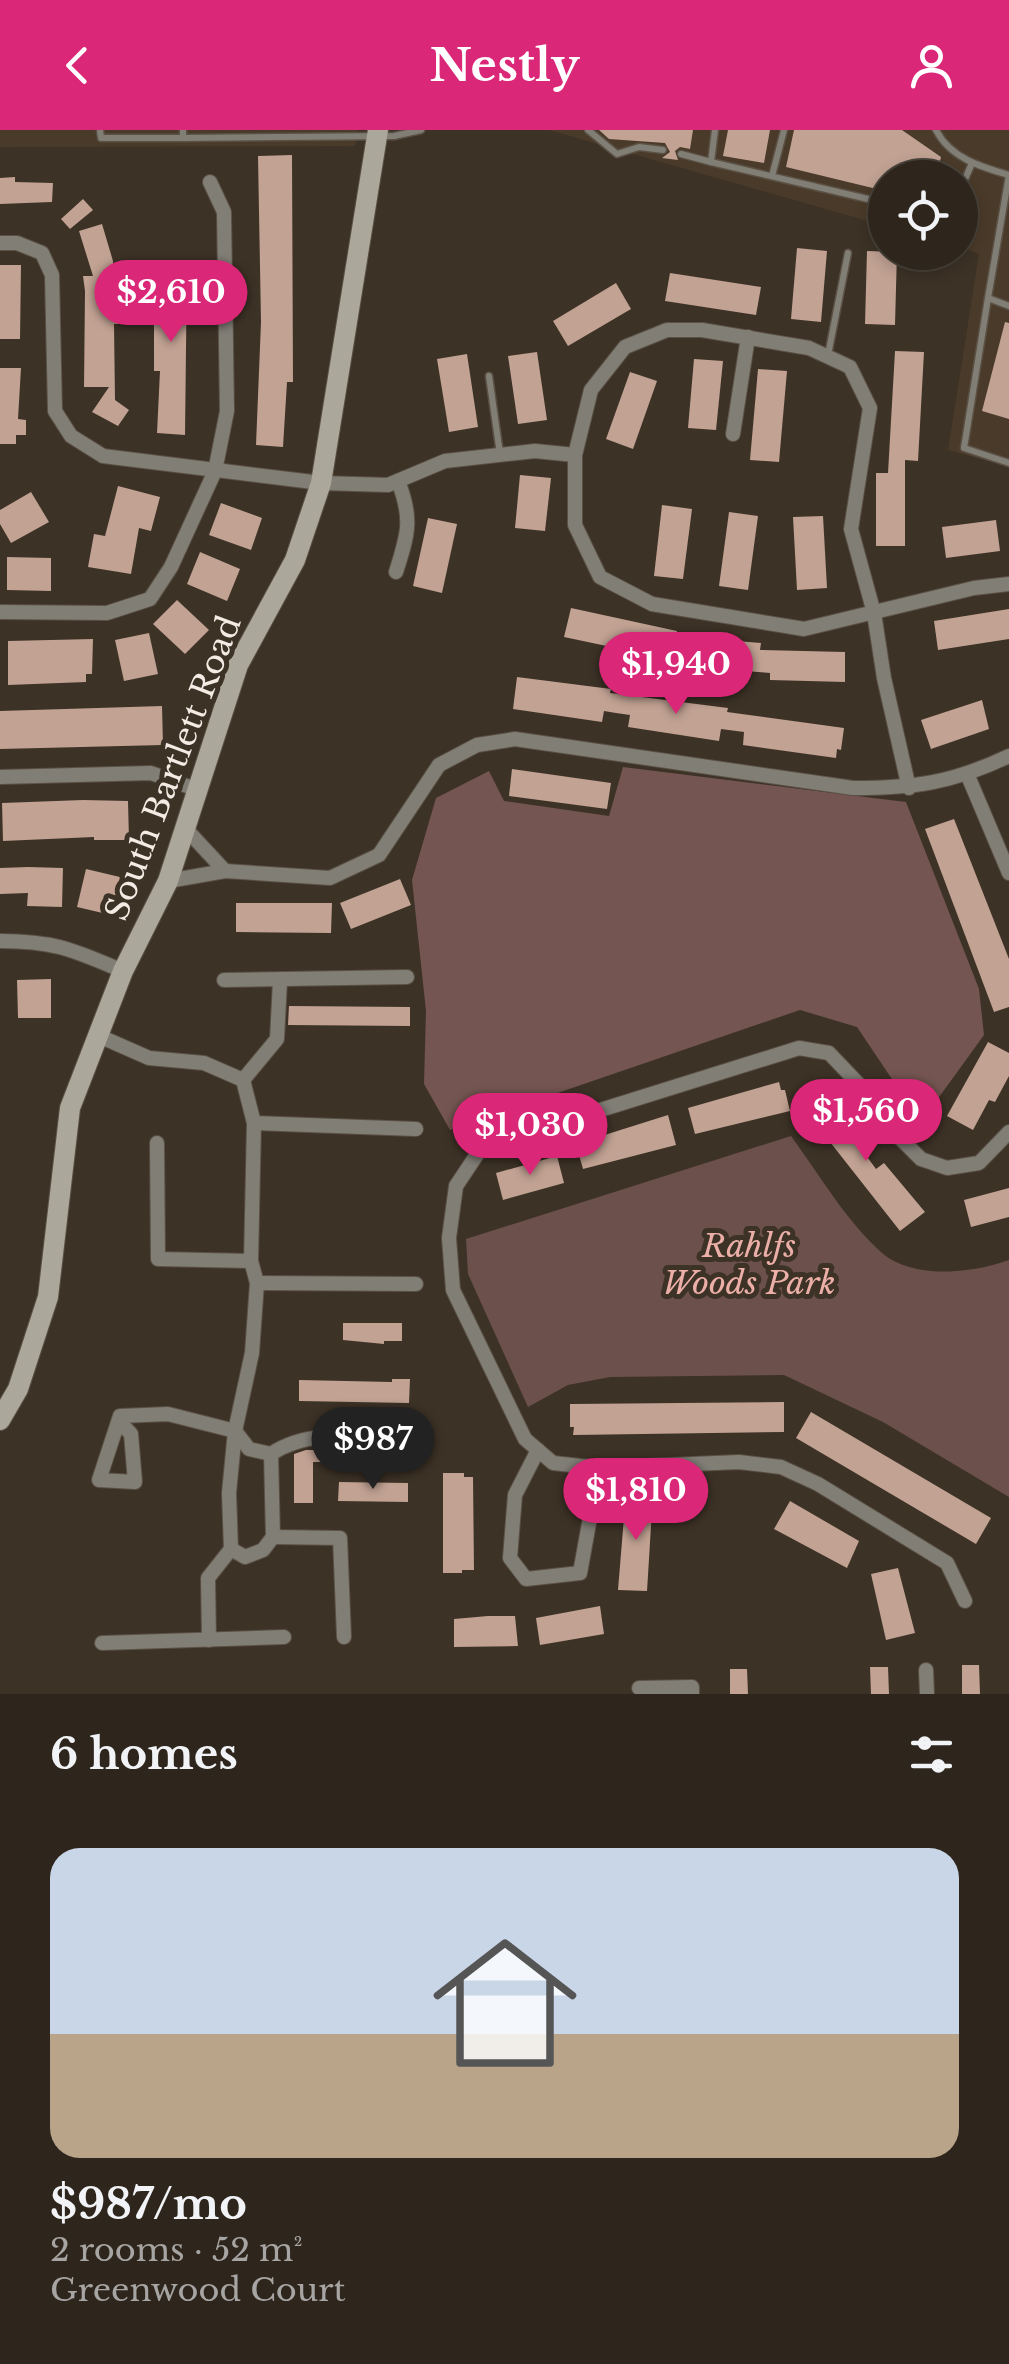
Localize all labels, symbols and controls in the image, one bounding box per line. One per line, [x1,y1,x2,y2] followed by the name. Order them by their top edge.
[429,37,580,93] text: Nestly
[50,38,105,93] icon: back
[904,38,959,93] icon: person
[868,160,978,270] map controls
[868,160,978,270] button: locate
[90,260,252,345] pin: $2,610
[116,272,226,312] text: $2,610
[96,610,250,926] street label: South Bartlett Road
[595,632,757,717] pin: $1,940
[621,644,731,684] text: $1,940
[785,1079,947,1164] pin: $1,560
[812,1091,920,1131] text: $1,560
[449,1093,611,1178] pin: $1,030
[474,1105,586,1145] text: $1,030
[662,1226,836,1303] park label: Rahlfs Woods Park
[314,1407,432,1492] pin: $987
[333,1419,413,1459] text: $987
[555,1458,717,1543] pin: $1,810
[585,1470,687,1510] text: $1,810
[904,1727,959,1782] icon: filters
[50,1728,238,1780] text: 6 homes
[415,1913,595,2093] icon: home
[50,2178,247,2230] text: $987/mo
[50,2230,303,2270] text: 2 rooms · 52 m²
[50,2270,346,2310] text: Greenwood Court

